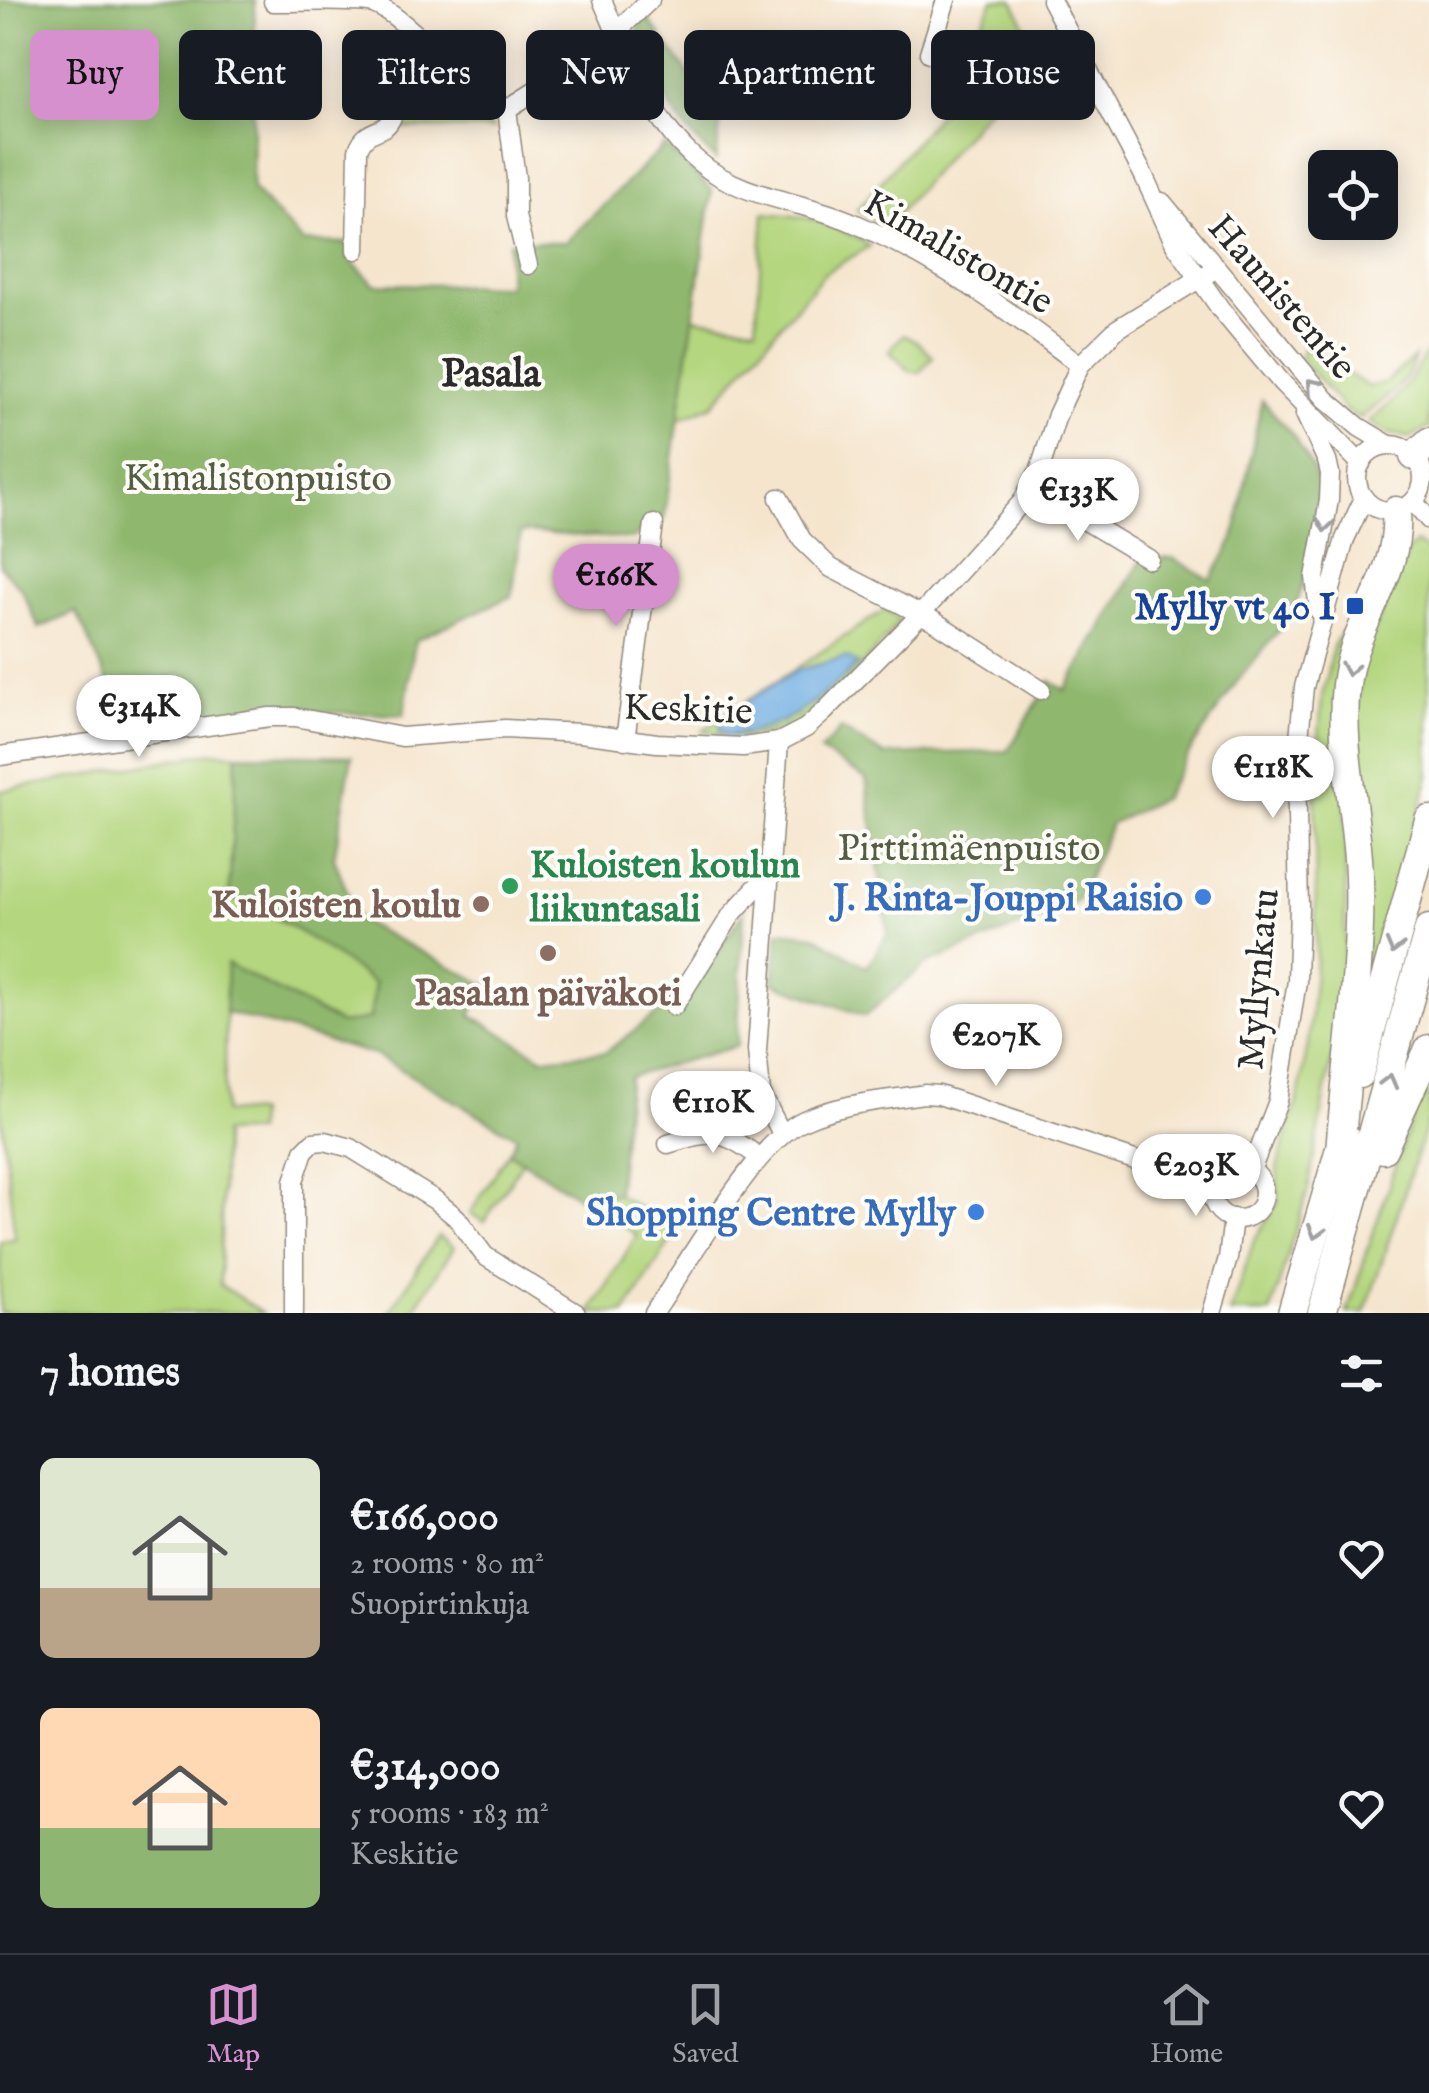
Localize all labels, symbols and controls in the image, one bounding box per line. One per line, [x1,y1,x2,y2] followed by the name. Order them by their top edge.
[30,30,159,120] chip: Buy
[179,30,322,120] chip: Rent
[342,30,506,120] chip: Filters
[526,30,664,120] chip: New
[684,30,911,120] chip: Apartment
[931,30,1095,120] chip: House
[1308,150,1398,240] map controls
[1308,150,1398,240] button: locate
[854,180,1061,327] street label: Kimalistontie
[1196,205,1366,391] street label: Haunistentie
[441,350,542,401] district label: Pasala
[1306,378,1324,396] one-way arrow
[124,456,392,504] park label: Kimalistonpuisto
[1008,459,1148,544] pin: €133K
[1039,471,1117,512] text: €133K
[1315,517,1336,533] one-way arrow
[546,544,686,629] pin: €166K
[576,556,656,597] text: €166K
[1134,585,1335,633] place label: Mylly vt 40 I
[1344,595,1366,617] marker: Mylly vt 40 I
[1339,661,1360,677] one-way arrow
[69,675,209,760] pin: €314K
[623,685,753,737] street label: Keskitie
[98,687,180,728] text: €314K
[1203,736,1343,821] pin: €118K
[1234,748,1312,789] text: €118K
[838,826,1100,874] park label: Pirttimäenpuisto
[529,843,800,935] place label: Kuloisten koulun liikuntasali
[499,875,521,897] marker: Kuloisten koulun liikuntasali
[828,876,1183,924] place label: J. Rinta-Jouppi Raisio
[211,883,461,931] place label: Kuloisten koulu
[1192,886,1214,908] marker: J. Rinta-Jouppi Raisio
[1228,887,1292,1072] street label: Myllynkatu
[470,893,492,915] marker: Kuloisten koulu
[1384,938,1405,956] one-way arrow
[537,942,559,964] marker: Pasalan päiväkoti
[414,971,682,1019] place label: Pasalan päiväkoti
[926,1004,1066,1089] pin: €207K
[952,1016,1040,1057] text: €207K
[643,1071,783,1156] pin: €110K
[1377,1073,1398,1090] one-way arrow
[672,1083,754,1124] text: €110K
[1126,1134,1266,1219] pin: €203K
[1154,1146,1238,1187] text: €203K
[586,1191,957,1239] place label: Shopping Centre Mylly
[965,1201,987,1223] marker: Shopping Centre Mylly
[1307,1223,1328,1240] one-way arrow
[1334,1346,1389,1401] icon: filters
[40,1347,180,1400] text: 7 homes
[350,1491,499,1544] text: €166,000
[120,1498,240,1618] icon: home
[1334,1531,1389,1586] icon: heart
[350,1544,544,1585] text: 2 rooms · 80 m²
[350,1585,529,1626] text: Suopirtinkuja
[350,1741,501,1794] text: €314,000
[120,1748,240,1868] icon: home
[1334,1781,1389,1836] icon: heart
[350,1794,549,1835] text: 5 rooms · 183 m²
[350,1835,459,1876] text: Keskitie
[206,1977,261,2072] tab: Map
[672,1977,739,2072] tab: Saved
[1150,1977,1223,2072] tab: Home

